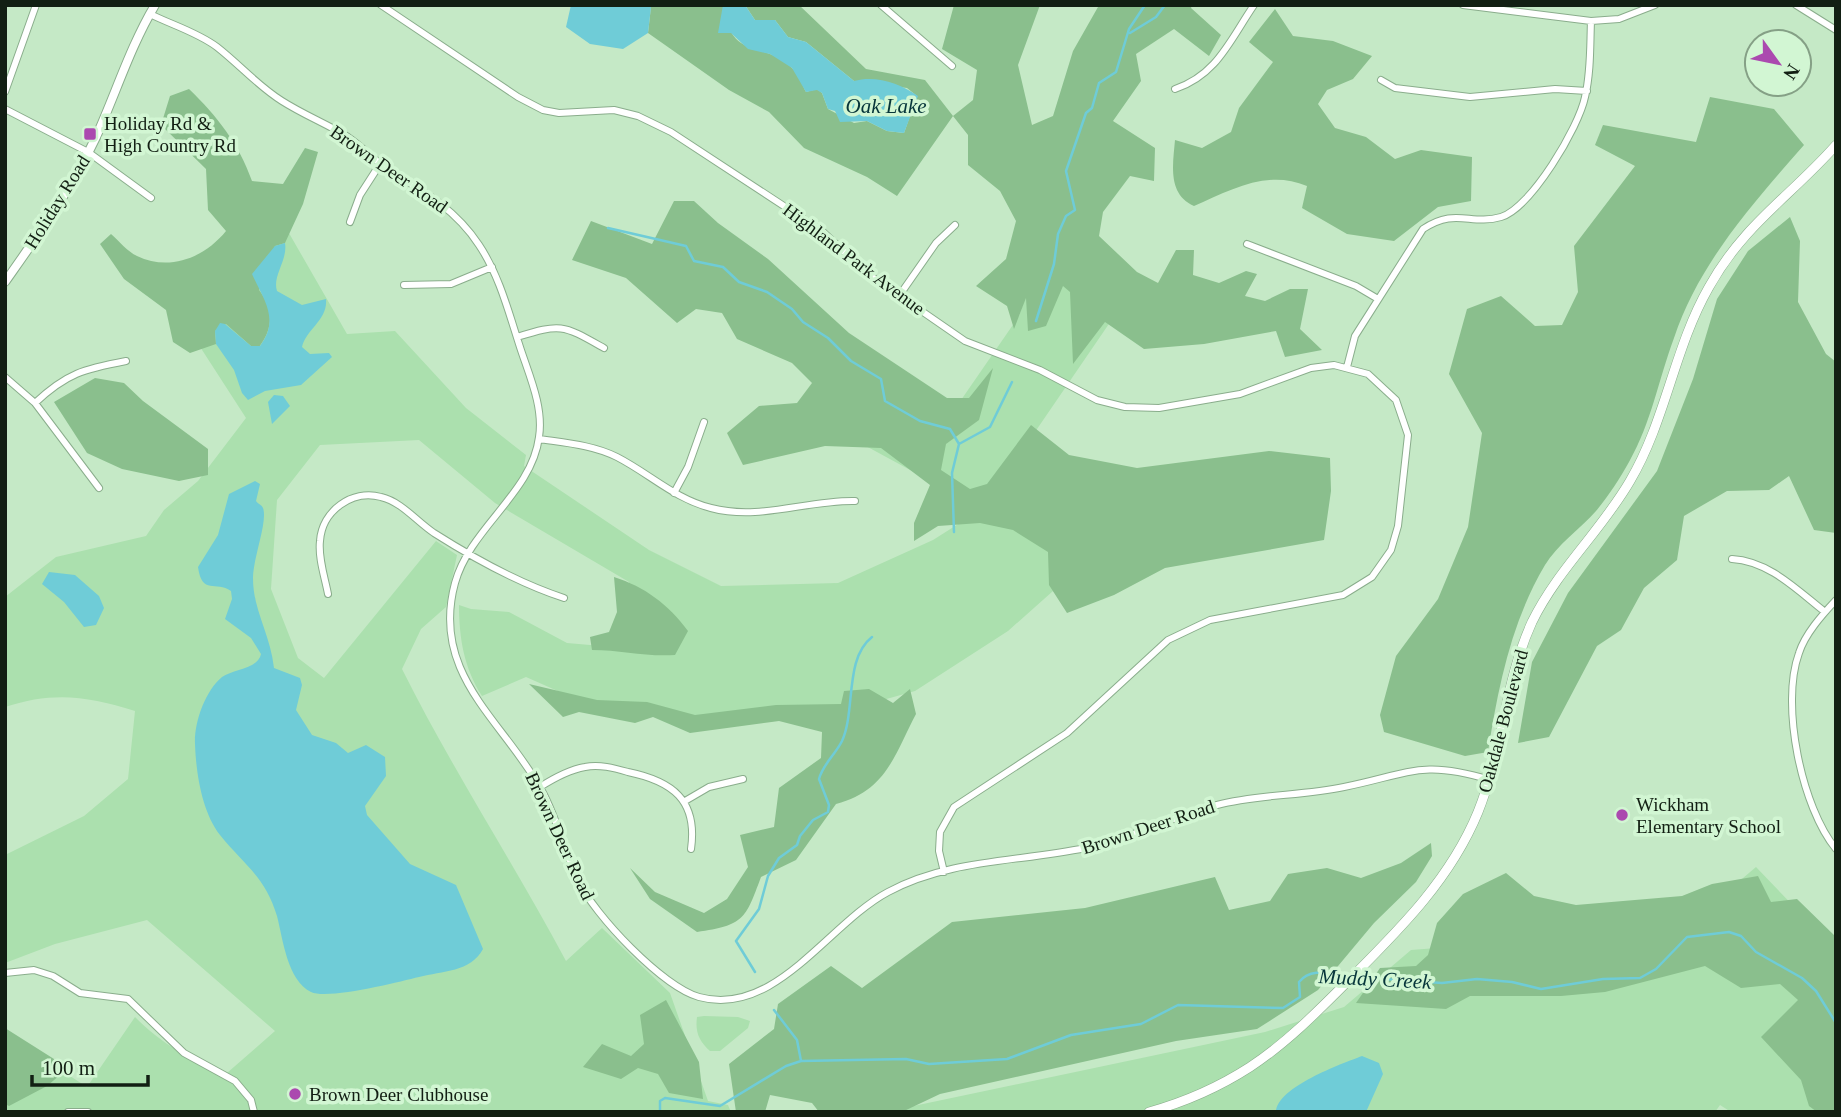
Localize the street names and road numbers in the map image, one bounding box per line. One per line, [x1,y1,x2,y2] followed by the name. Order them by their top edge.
[326,121,452,218] street label: Brown Deer Road
[20,151,94,253] street label: Holiday Road
[779,199,929,319] street label: Highland Park Avenue
[1474,647,1532,795] street label: Oakdale Boulevard
[521,769,599,904] street label: Brown Deer Road
[1079,796,1217,858] street label: Brown Deer Road

